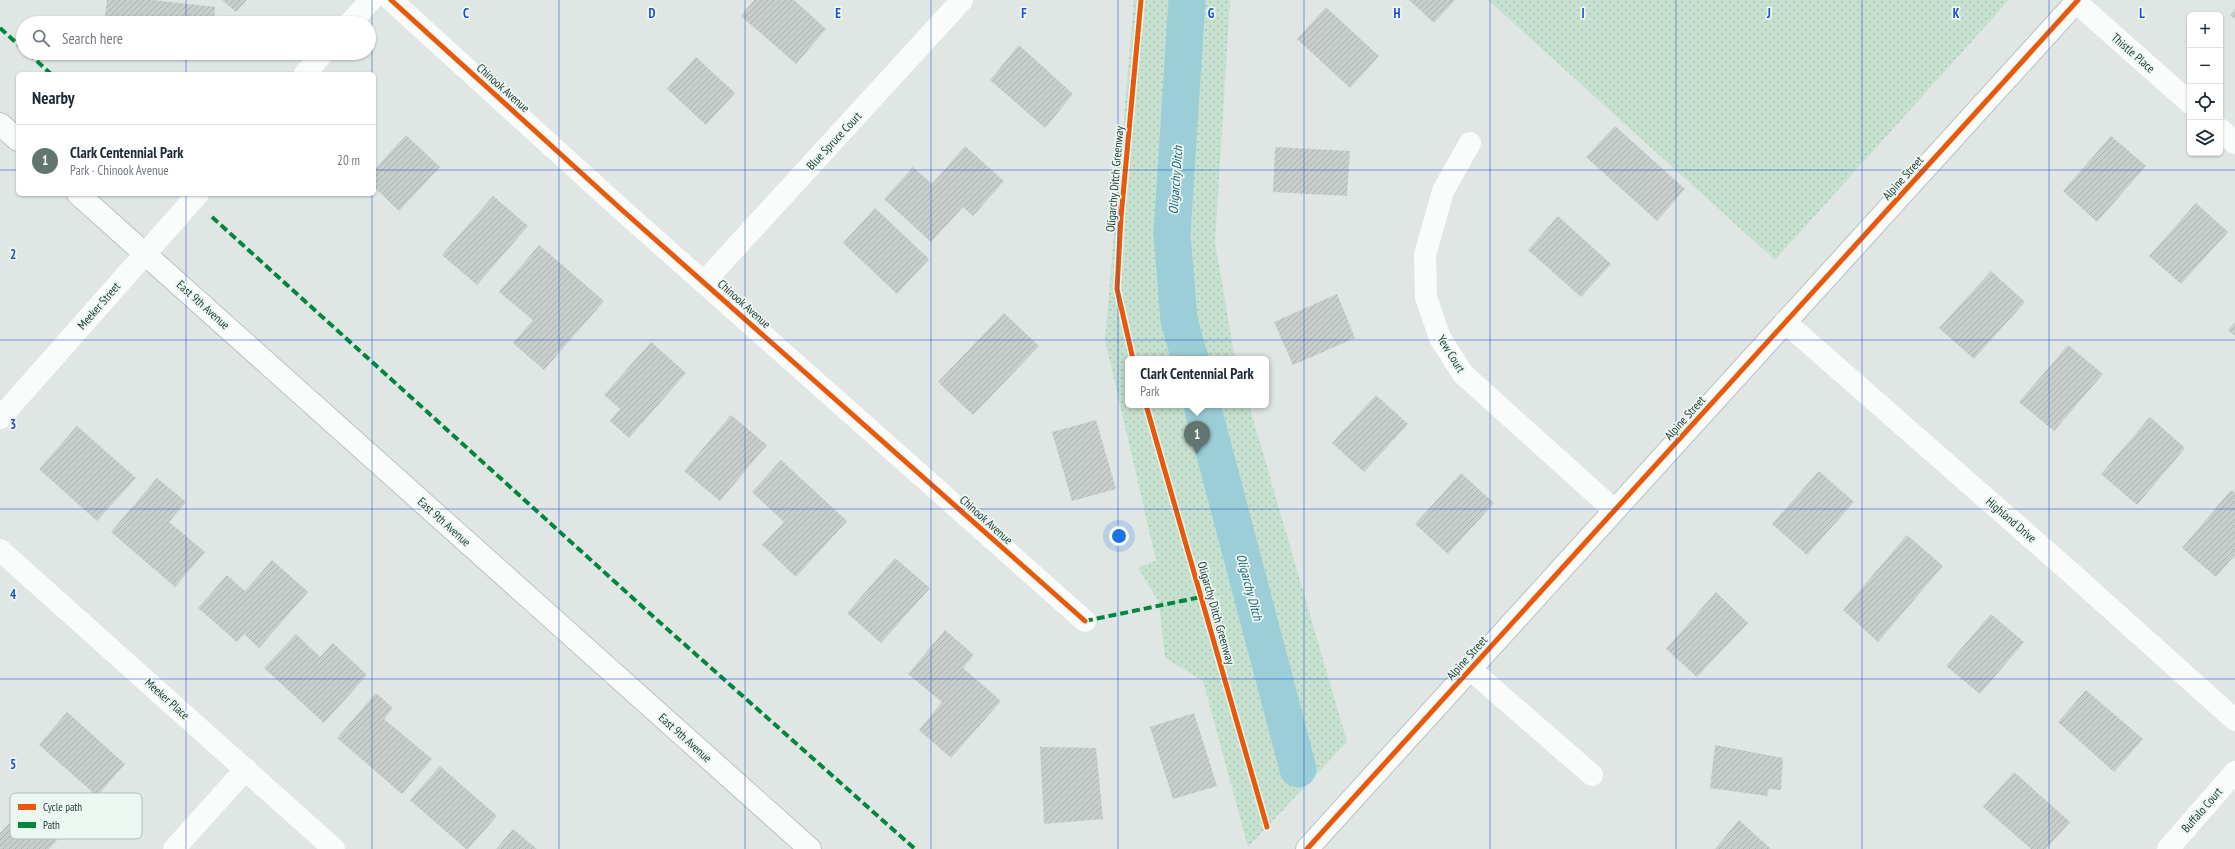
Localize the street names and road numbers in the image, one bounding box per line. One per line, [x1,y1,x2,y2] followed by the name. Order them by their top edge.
[2108,30,2158,76] street label: Thistle Place
[474,60,533,115] street label: Chinook Avenue
[803,108,865,173] street label: Blue Spruce Court
[1102,125,1127,233] street label: Oligarchy Ditch Greenway
[1879,152,1927,203] street label: Alpine Street
[715,276,774,331] street label: Chinook Avenue
[174,277,233,332] street label: East 9th Avenue
[74,278,124,332] street label: Meeker Street
[1434,332,1469,376] street label: Yew Court
[1661,392,1709,443] street label: Alpine Street
[957,492,1016,547] street label: Chinook Avenue
[415,494,474,549] street label: East 9th Avenue
[1983,494,2040,546] street label: Highland Drive
[1195,560,1238,667] street label: Oligarchy Ditch Greenway
[1443,632,1491,683] street label: Alpine Street
[142,675,193,723] street label: Meeker Place
[656,710,715,765] street label: East 9th Avenue
[2178,784,2226,835] street label: Buffalo Court

